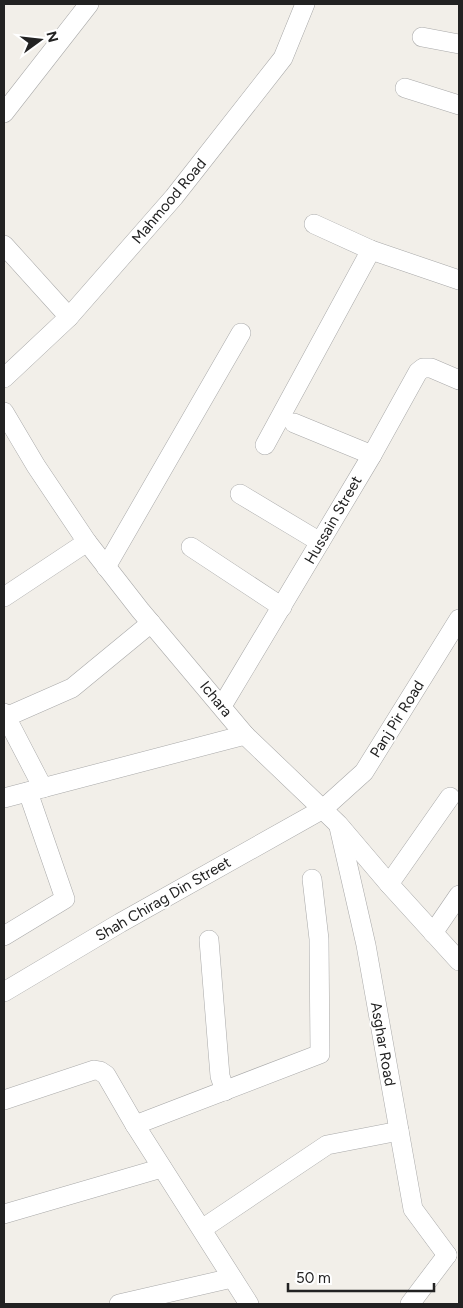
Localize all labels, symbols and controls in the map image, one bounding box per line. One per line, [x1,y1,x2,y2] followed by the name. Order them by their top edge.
[15,15,65,65] north arrow
[42,29,62,44] text: N
[128,155,210,247] street label: Mahmood Road
[300,472,366,567] street label: Hussain Street
[196,677,236,721] street label: Ichara
[366,677,428,761] street label: Panj Pir Road
[92,853,234,945] street label: Shah Chirag Din Street
[367,1000,399,1088] street label: Asghar Road
[288,1260,434,1292] scale bar
[296,1269,331,1287] text: 50 m

